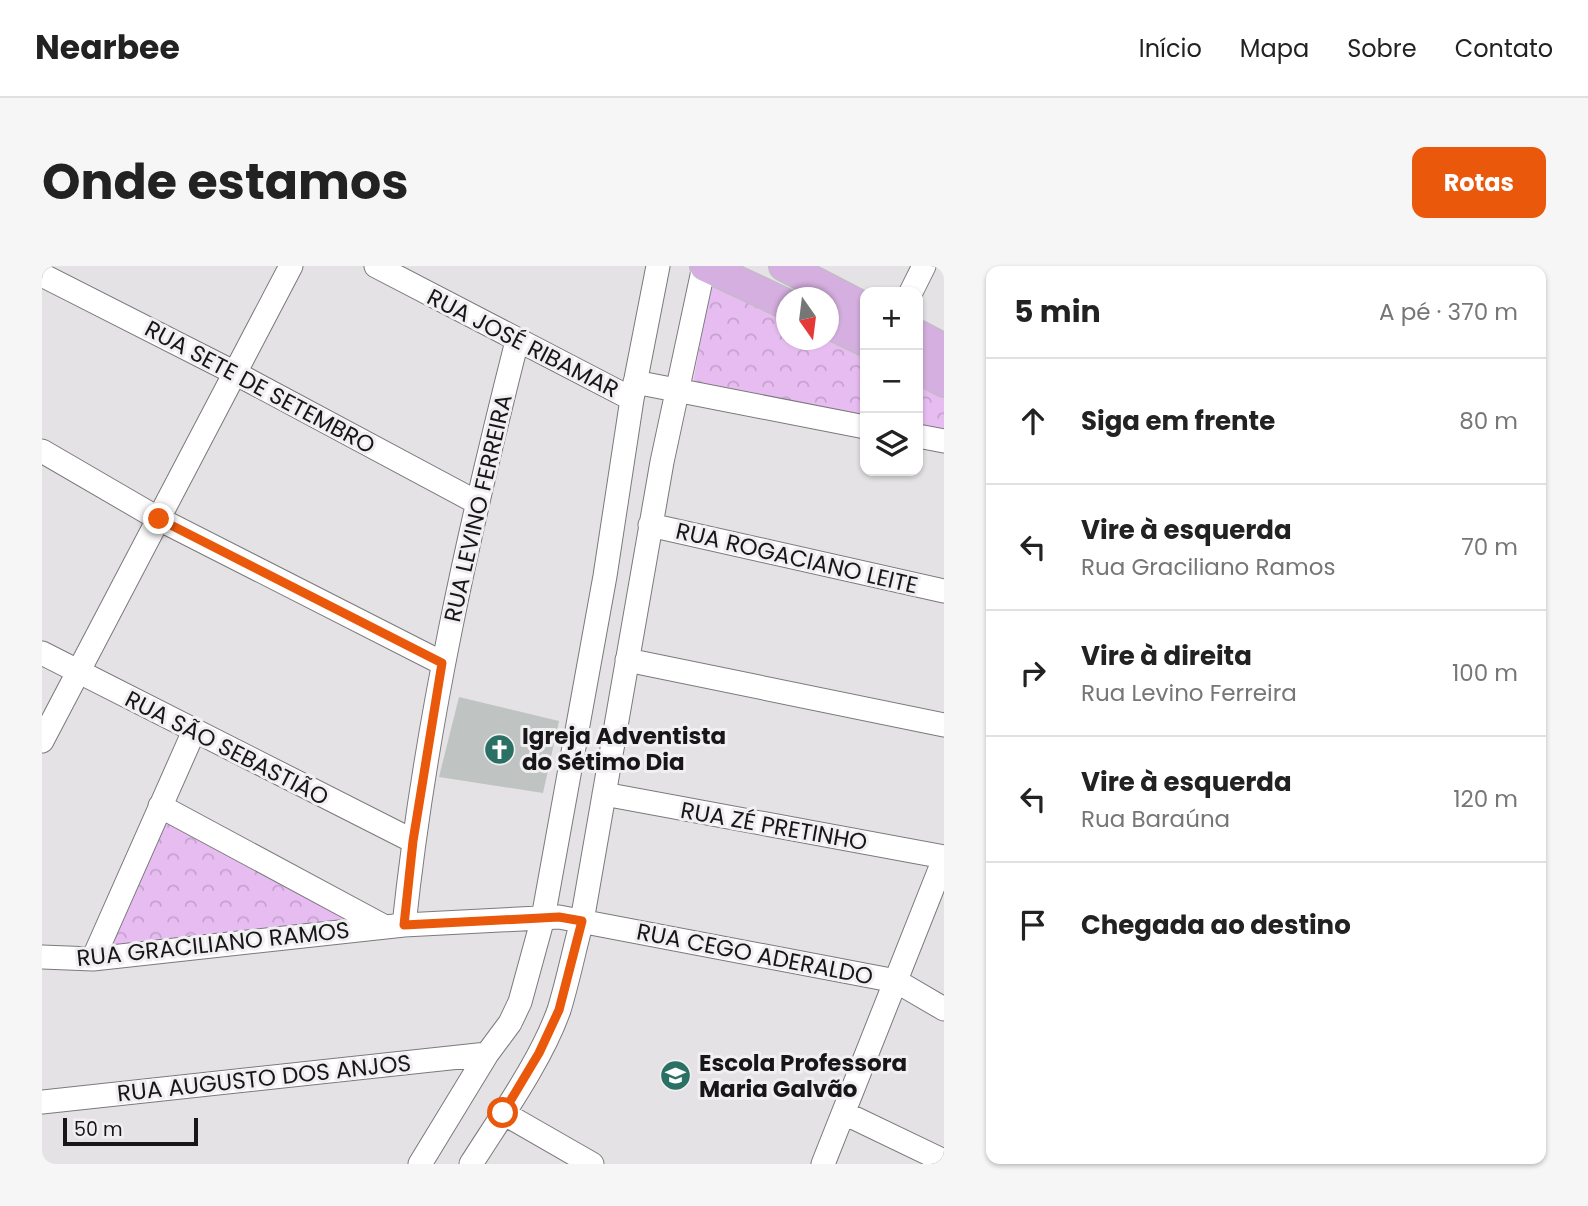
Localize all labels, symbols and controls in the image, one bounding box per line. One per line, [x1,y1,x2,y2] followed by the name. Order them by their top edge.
[35,24,180,71] text: Nearbee
[1139,32,1202,65] text: Início
[1240,32,1309,65] text: Mapa
[1347,32,1417,65] text: Sobre
[1455,32,1553,65] text: Contato
[1412,147,1546,218] button: Rotas
[42,148,409,216] text: Onde estamos
[422,281,624,405] street label: RUA JOSÉ RIBAMAR
[776,287,839,350] north arrow
[860,287,923,476] map controls
[860,287,923,350] button: +
[1014,290,1101,333] text: 5 min
[1379,296,1518,328] text: A pé · 370 m
[139,313,381,461] street label: RUA SETE DE SETEMBRO
[860,350,923,413] button: −
[436,391,520,625] street label: RUA LEVINO FERREIRA
[1014,402,1052,440] icon: ahead
[1081,403,1275,439] text: Siga em frente
[1459,405,1518,437] text: 80 m
[860,413,923,476] button: layers
[143,503,174,534] route end
[1081,512,1292,548] text: Vire à esquerda
[673,515,921,601] street label: RUA ROGACIANO LEITE
[1014,528,1052,566] icon: left
[1461,531,1518,563] text: 70 m
[1081,551,1335,583] text: Rua Graciliano Ramos
[1081,638,1252,674] text: Vire à direita
[1014,654,1052,692] icon: right
[1452,657,1518,689] text: 100 m
[1081,677,1297,709] text: Rua Levino Ferreira
[120,683,334,813] street label: RUA SÃO SEBASTIÃO
[522,720,726,778] place label: Igreja Adventista do Sétimo Dia
[482,732,516,766] church icon: Igreja Adventista do Sétimo Dia
[1081,764,1292,800] text: Vire à esquerda
[1014,780,1052,818] icon: left
[1453,783,1518,815] text: 120 m
[678,794,870,858] street label: RUA ZÉ PRETINHO
[1081,803,1230,835] text: Rua Baraúna
[1014,906,1052,944] icon: arrive
[1081,907,1351,943] text: Chegada ao destino
[75,914,351,974] street label: RUA GRACILIANO RAMOS
[634,915,876,993] street label: RUA CEGO ADERALDO
[116,1047,412,1109] street label: RUA AUGUSTO DOS ANJOS
[699,1047,907,1105] place label: Escola Professora Maria Galvão
[659,1059,693,1093] school or university icon: Escola Professora Maria Galvão
[487,1097,518,1128] route start
[63,1115,198,1147] scale bar
[74,1116,123,1143] text: 50 m

